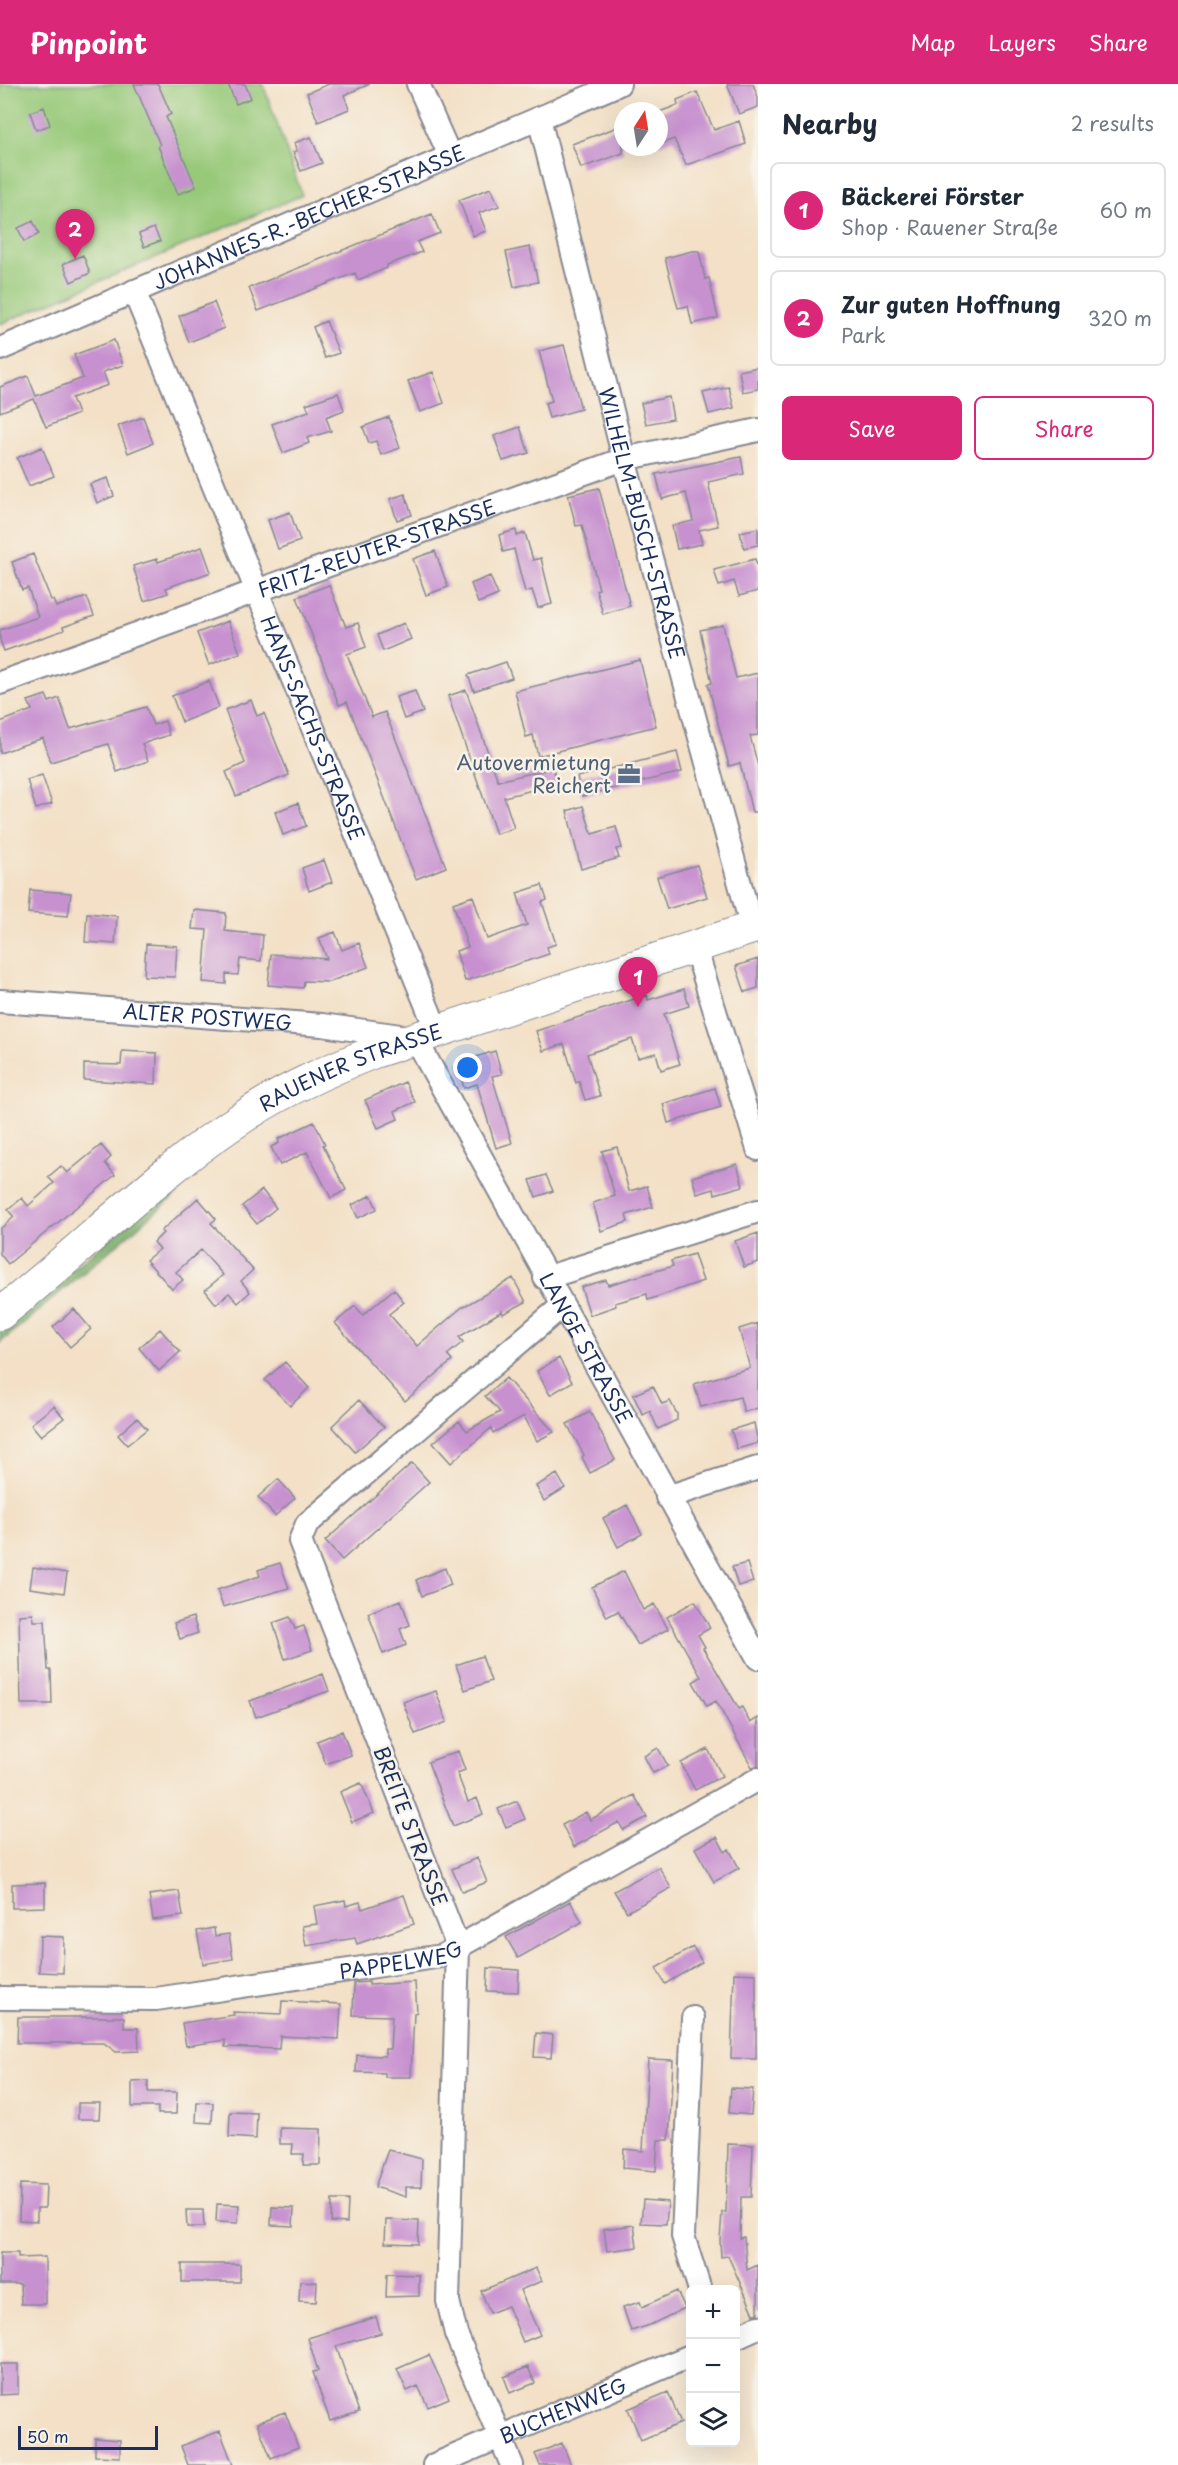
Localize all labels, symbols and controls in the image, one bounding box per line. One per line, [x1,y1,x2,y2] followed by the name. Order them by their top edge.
[30,21,147,64] text: Pinpoint
[911,26,955,58] text: Map
[988,26,1056,58] text: Layers
[1089,26,1148,58] text: Share
[614,102,668,156] north arrow
[782,104,877,143] text: Nearby
[1071,108,1154,138] text: 2 results
[148,137,470,297] street label: JOHANNES-R.-BECHER-STRASSE
[841,179,1024,212] text: Bäckerei Förster
[799,195,808,225] text: 1
[1100,195,1152,225] text: 60 m
[56,210,94,259] pin: 2
[841,212,1058,242] text: Shop · Rauener Straße
[841,287,1061,320] text: Zur guten Hoffnung
[796,303,811,333] text: 2
[1088,303,1152,333] text: 320 m
[841,320,886,350] text: Park
[592,384,693,662] street label: WILHELM-BUSCH-STRASSE
[782,396,962,460] button: Save
[974,396,1154,460] button: Share
[253,491,500,604] street label: FRITZ-REUTER-STRASSE
[253,611,372,845] street label: HANS-SACHS-STRASSE
[456,747,611,800] place label: Autovermietung Reichert
[616,761,642,787] office icon: Autovermietung Reichert
[618,958,658,1007] pin: 1
[122,995,293,1038] street label: ALTER POSTWEG
[253,1016,446,1119] street label: RAUENER STRASSE
[453,1053,482,1082] your location
[532,1267,640,1429] street label: LANGE STRASSE
[367,1741,455,1911] street label: BREITE STRASSE
[337,1932,468,1986] street label: PAPPELWEG
[686,2285,740,2447] map controls
[686,2285,740,2339] button: +
[686,2339,740,2393] button: −
[494,2370,631,2451] street label: BUCHENWEG
[686,2393,740,2447] button: layers
[18,2423,158,2450] scale bar
[27,2424,68,2448] text: 50 m

